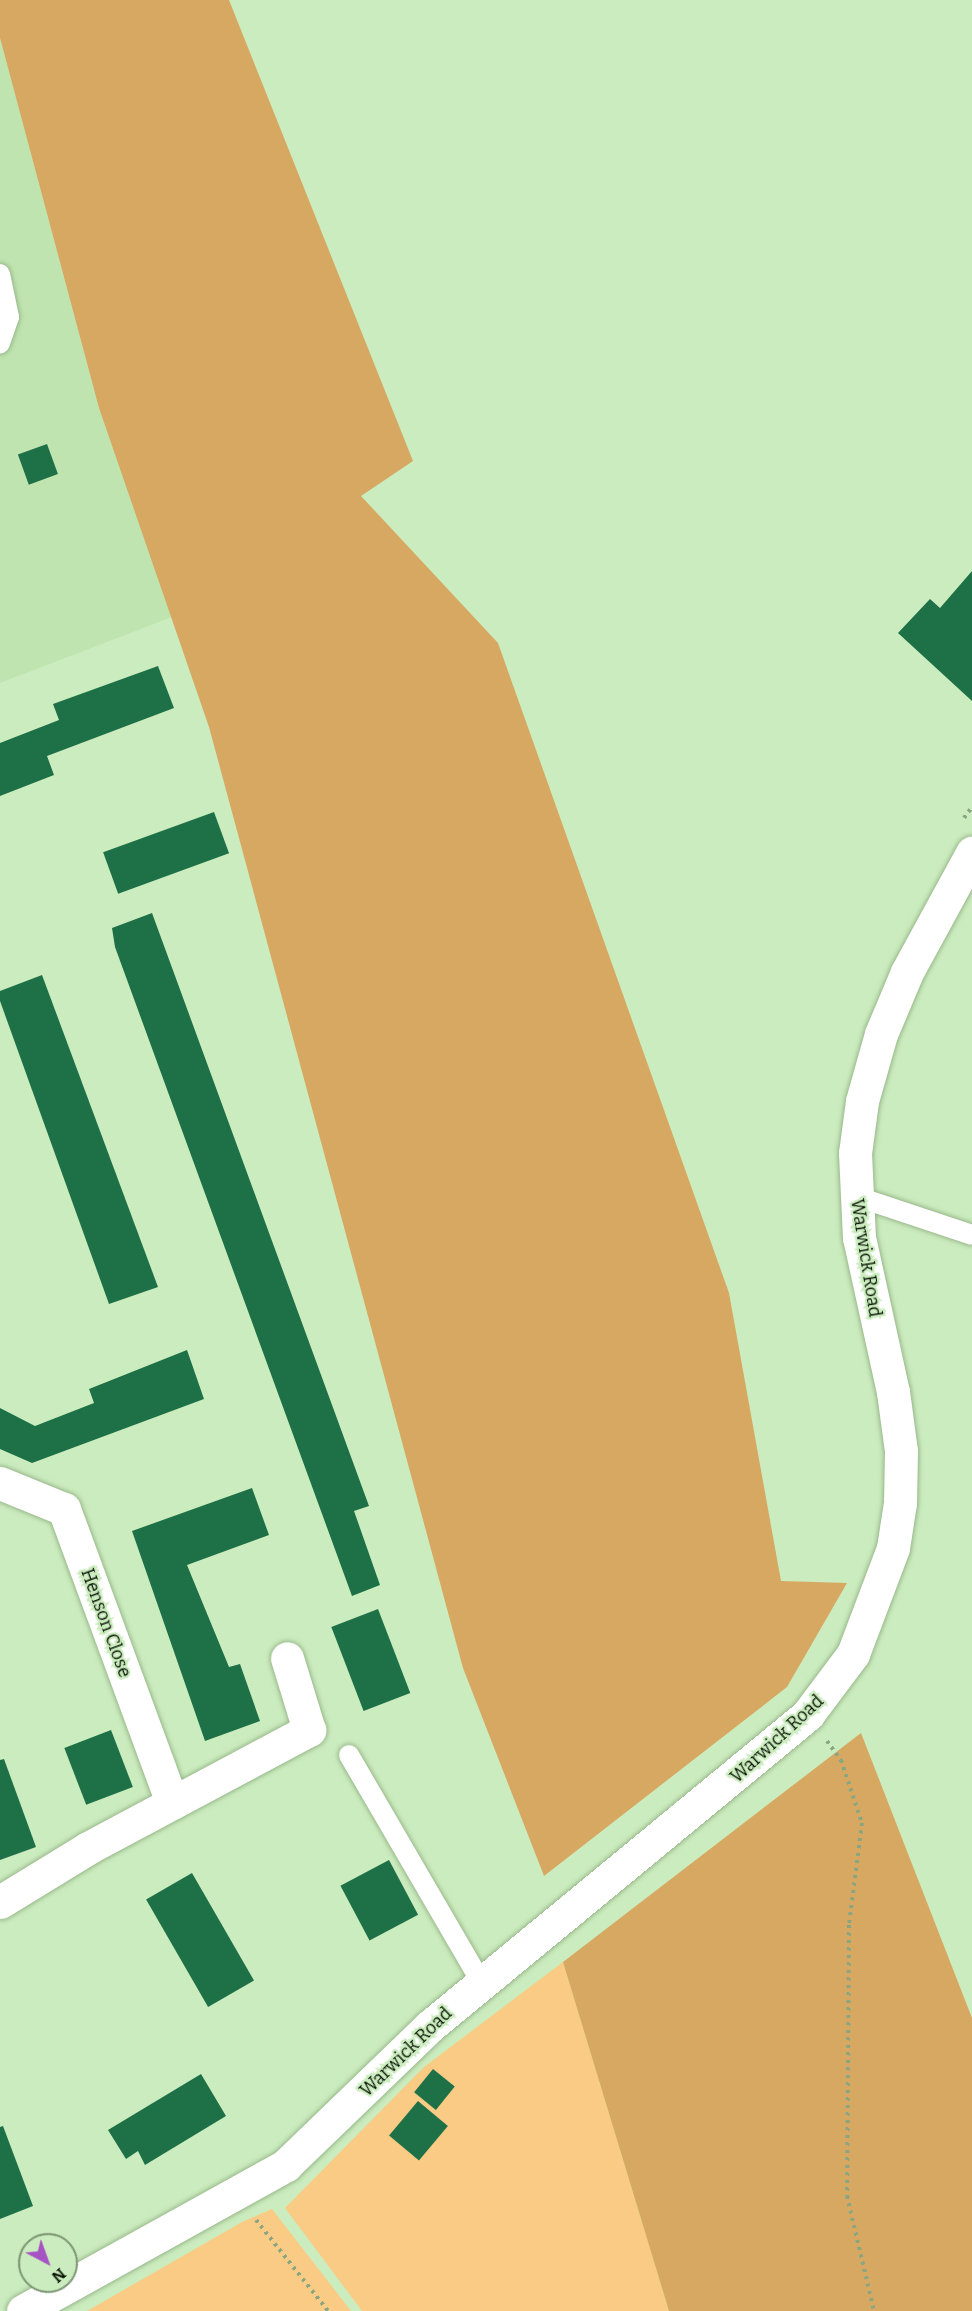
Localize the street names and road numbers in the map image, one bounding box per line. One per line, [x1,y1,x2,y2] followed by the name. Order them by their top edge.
[846,1197,886,1319] street label: Warwick Road
[76,1566,136,1680] street label: Henson Close
[726,1690,828,1788] street label: Warwick Road
[356,2003,456,2101] street label: Warwick Road

